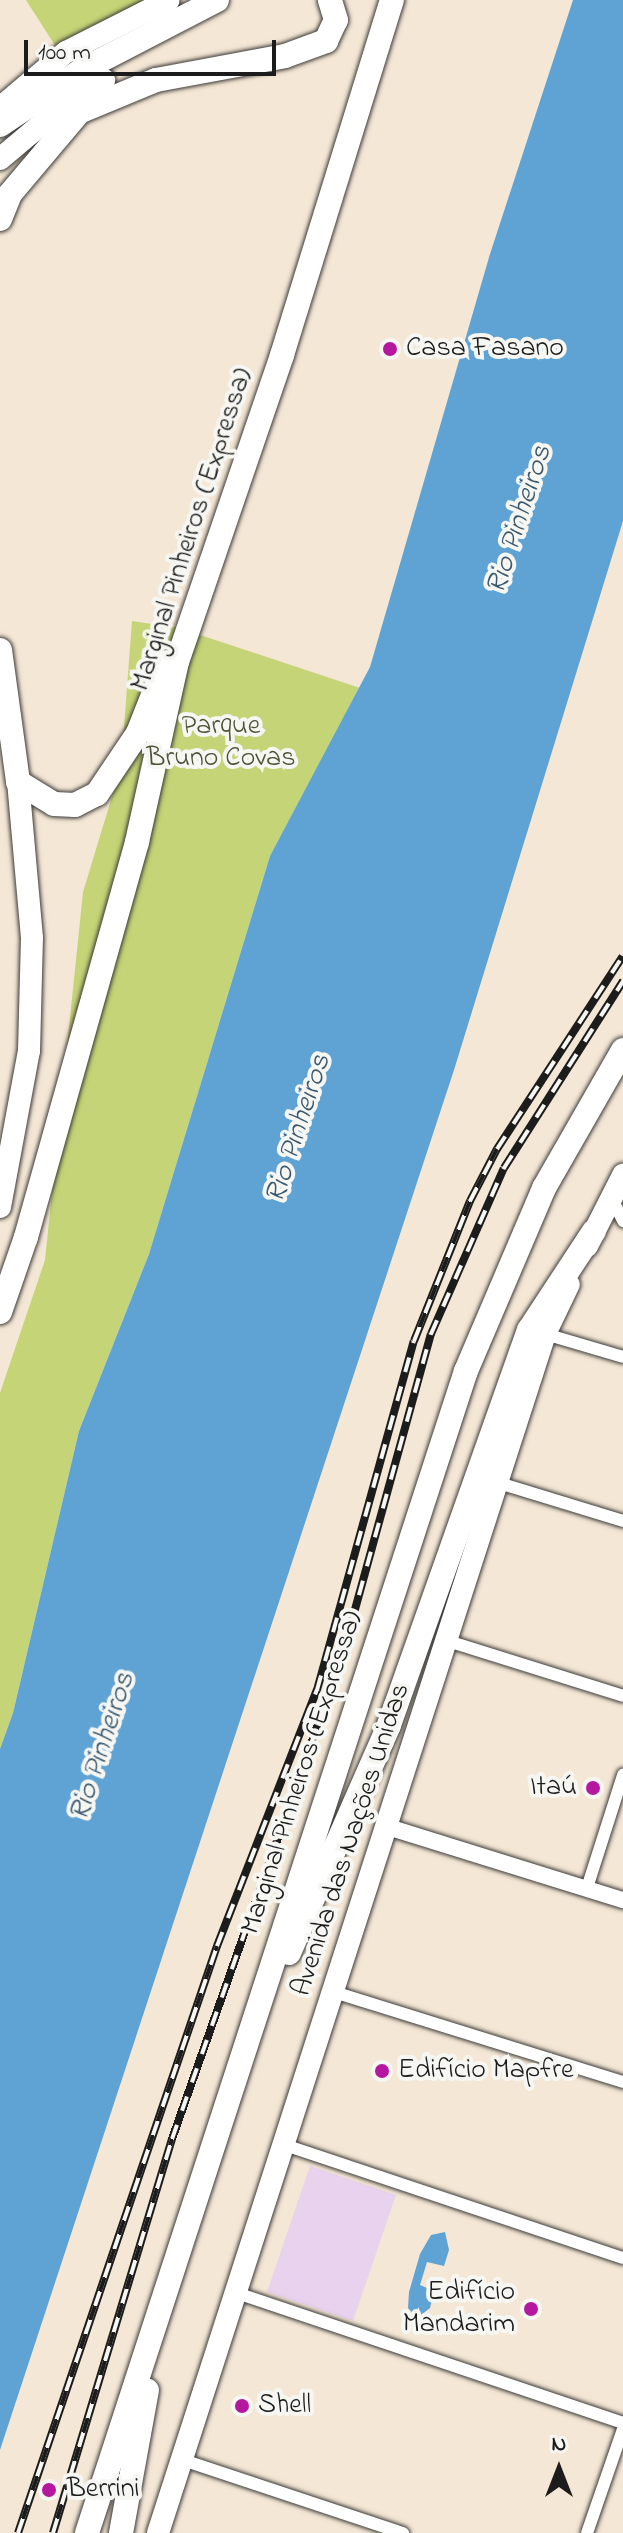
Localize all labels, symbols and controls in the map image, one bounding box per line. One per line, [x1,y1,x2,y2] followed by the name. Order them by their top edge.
[28,24,280,74] scale bar
[38,36,91,71] text: 100 m
[406,332,564,366] place label: Casa Fasano
[381,340,399,358] marker: Casa Fasano
[125,364,261,696] street label: Marginal Pinheiros (Expressa)
[479,441,561,599] water label: Rio Pinheiros
[147,710,295,776] park label: Parque Bruno Covas
[258,1050,340,1208] water label: Rio Pinheiros
[235,1607,371,1939] street label: Marginal Pinheiros (Expressa)
[62,1668,144,1826] water label: Rio Pinheiros
[286,1679,418,2001] street label: Avenida das Nações Unidas
[530,1771,577,1805] place label: Itaú
[584,1779,602,1797] marker: Itaú
[398,2054,574,2088] place label: Edifício Mapfre
[373,2062,391,2080] marker: Edifício Mapfre
[403,2276,515,2342] place label: Edifício Mandarim
[522,2300,540,2318] marker: Edifício Mandarim
[258,2389,311,2423] place label: Shell
[233,2397,251,2415] marker: Shell
[519,2429,599,2509] north arrow
[552,2429,566,2461] text: N
[67,2473,140,2507] place label: Berrini
[38,2479,60,2501] marker: Berrini

